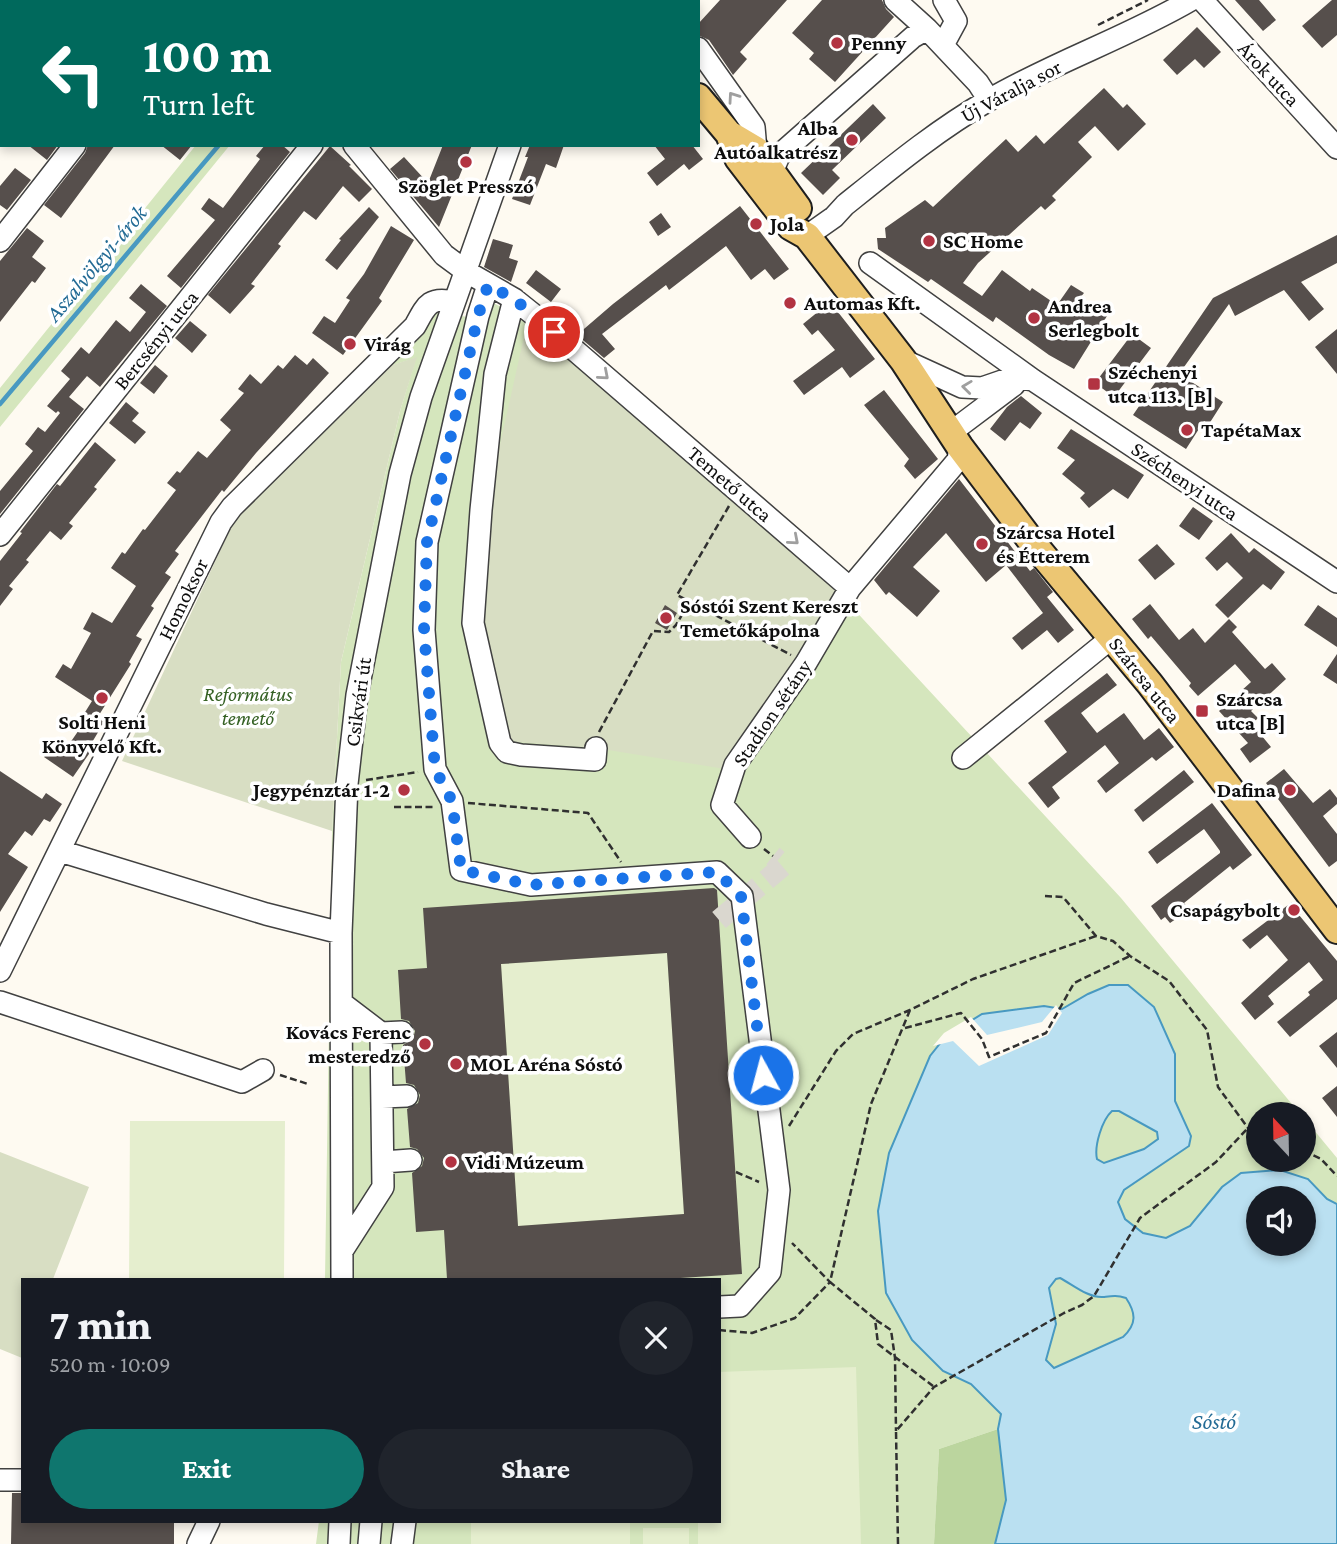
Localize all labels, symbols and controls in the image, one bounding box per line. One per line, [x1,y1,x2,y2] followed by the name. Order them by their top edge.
[28,28,119,119] icon: left
[143,28,272,83] text: 100 m
[851,31,907,55] place label: Penny
[829,35,845,51] marker: Penny
[1233,37,1305,112] street label: Árok utca
[957,54,1066,128] street label: Új Váralja sor
[143,86,254,122] text: Turn left
[729,92,741,105] one-way arrow
[713,116,839,164] place label: Alba Autóalkatrész
[844,132,860,148] marker: Alba Autóalkatrész
[458,154,474,170] marker: Szöglet Presszó
[398,174,534,198] place label: Szöglet Presszó
[39,199,153,327] water label: Aszalvölgyi-árok
[768,212,805,236] place label: Jola
[748,216,764,232] marker: Jola
[943,229,1023,253] place label: SC Home
[921,233,937,249] marker: SC Home
[109,285,203,394] street label: Bercsényi utca
[803,291,921,315] place label: Automas Kft.
[1047,294,1139,342] place label: Andrea Serlegbolt
[782,295,798,311] marker: Automas Kft.
[524,302,584,362] pin
[1026,310,1042,326] marker: Andrea Serlegbolt
[535,313,573,351] icon: arrive
[363,332,411,356] place label: Virág
[342,336,358,352] marker: Virág
[1108,360,1213,408] place label: Széchenyi utca 113. [B]
[595,367,608,379] one-way arrow
[1086,376,1102,392] marker: Széchenyi utca 113. [B]
[961,379,973,394] one-way arrow
[1201,418,1302,442] place label: TapétaMax
[1179,422,1195,438] marker: TapétaMax
[1127,436,1243,526] street label: Széchenyi utca
[683,441,777,527] street label: Temető utca
[996,520,1115,568] place label: Szárcsa Hotel és Étterem
[786,532,799,544] one-way arrow
[974,536,990,552] marker: Szárcsa Hotel és Étterem
[153,554,213,644] street label: Homoksor
[680,594,859,642] place label: Sóstói Szent Kereszt Temetőkápolna
[658,610,674,626] marker: Sóstói Szent Kereszt Temetőkápolna
[1104,632,1186,728] street label: Szárcsa utca
[340,655,376,748] street label: Csikvári út
[728,655,817,771] street label: Stadion sétány
[203,682,293,730] park label: Református temető
[1216,687,1285,735] place label: Szárcsa utca [B]
[94,690,110,706] marker: Solti Heni Könyvelő Kft.
[1194,703,1210,719] marker: Szárcsa utca [B]
[42,710,162,758] place label: Solti Heni Könyvelő Kft.
[251,778,390,802] place label: Jegypénztár 1-2
[1217,778,1277,802] place label: Dafina
[396,782,412,798] marker: Jegypénztár 1-2
[1282,782,1298,798] marker: Dafina
[1170,898,1280,922] place label: Csapágybolt
[1286,902,1302,918] marker: Csapágybolt
[286,1020,412,1068] place label: Kovács Ferenc mesteredző
[417,1036,433,1052] marker: Kovács Ferenc mesteredző
[726,1038,800,1112] position arrow
[470,1052,623,1076] place label: MOL Aréna Sóstó
[448,1056,464,1072] marker: MOL Aréna Sóstó
[1246,1102,1316,1172] north arrow
[1246,1102,1316,1256] map controls
[464,1150,584,1174] place label: Vidi Múzeum
[443,1154,459,1170] marker: Vidi Múzeum
[1246,1186,1316,1256] button: sound
[49,1301,152,1348] text: 7 min
[619,1301,693,1375] button: close
[49,1351,171,1377] text: 520 m · 10:09
[1192,1408,1237,1434] water label: Sóstó
[49,1429,364,1509] button: Exit
[378,1429,693,1509] button: Share

